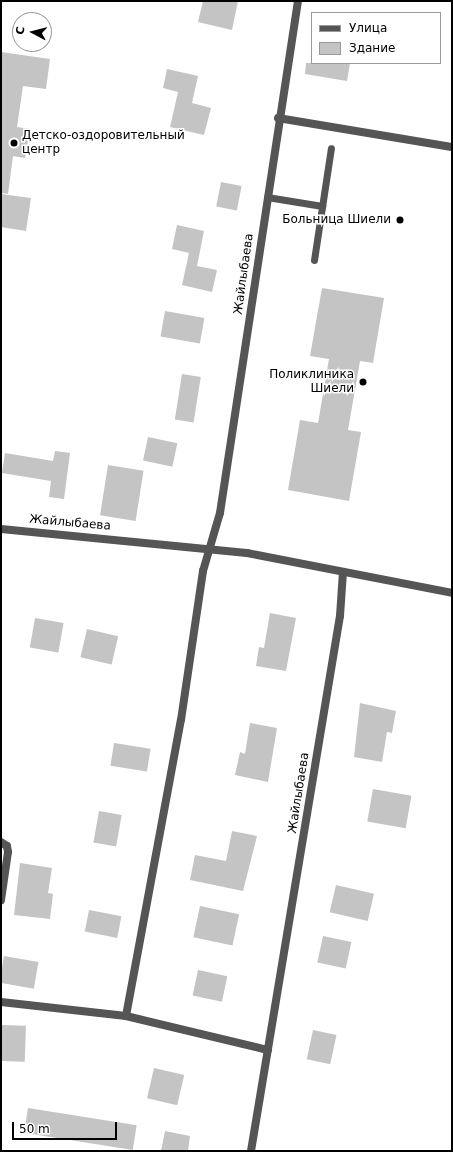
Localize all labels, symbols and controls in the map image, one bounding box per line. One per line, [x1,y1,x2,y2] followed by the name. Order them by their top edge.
[12,12,52,52] north arrow
[311,12,441,64] legend
[349,21,387,35] text: Улица
[14,26,28,35] text: С
[349,41,395,55] text: Здание
[22,129,185,157] place label: Детско-оздоровительный центр
[9,138,19,148] marker: Детско-оздоровительный центр
[282,213,391,227] place label: Больница Шиели
[394,214,406,226] marker: Больница Шиели
[231,233,257,315] street label: Жайлыбаева
[269,368,354,396] place label: Поликлиника Шиели
[357,376,369,388] marker: Поликлиника Шиели
[29,512,111,534] street label: Жайлыбаева
[285,751,313,835] street label: Жайлыбаева
[14,1114,119,1140] scale bar
[19,1122,50,1136] text: 50 m

